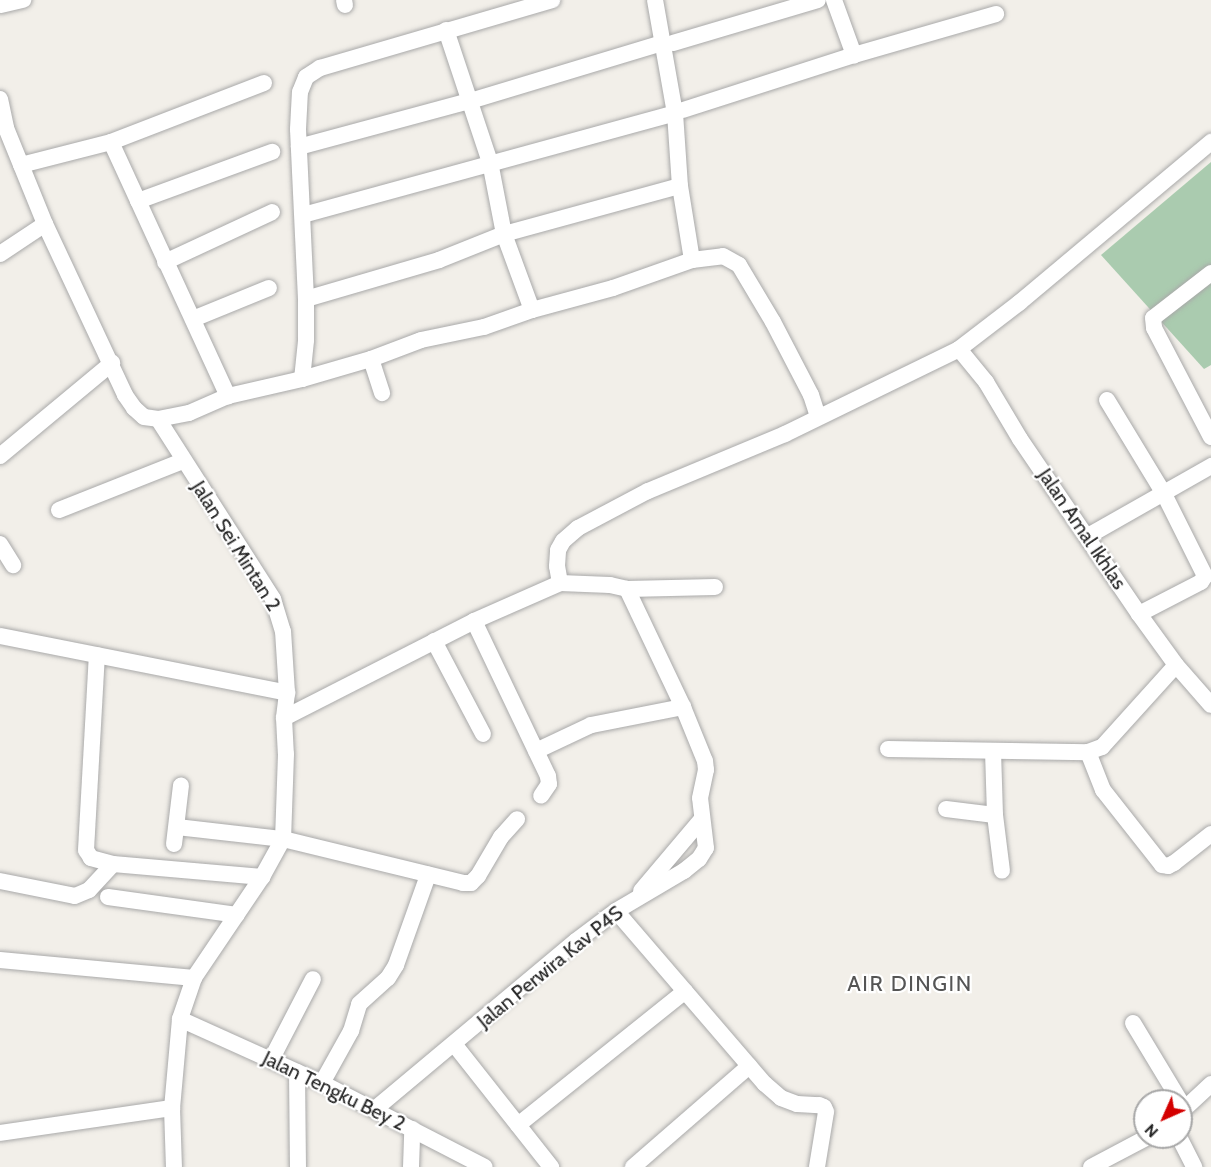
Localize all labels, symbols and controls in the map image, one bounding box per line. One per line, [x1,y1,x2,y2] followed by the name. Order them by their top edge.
[1033,464,1131,594] street label: Jalan Amal Ikhlas
[186,476,286,616] street label: Jalan Sei Mintan 2
[472,901,628,1033] street label: Jalan Perwira Kav P4S
[847,971,973,997] district label: AIR DINGIN
[259,1046,409,1136] street label: Jalan Tengku Bey 2
[1133,1089,1193,1149] north arrow
[1141,1120,1162,1141] text: N

